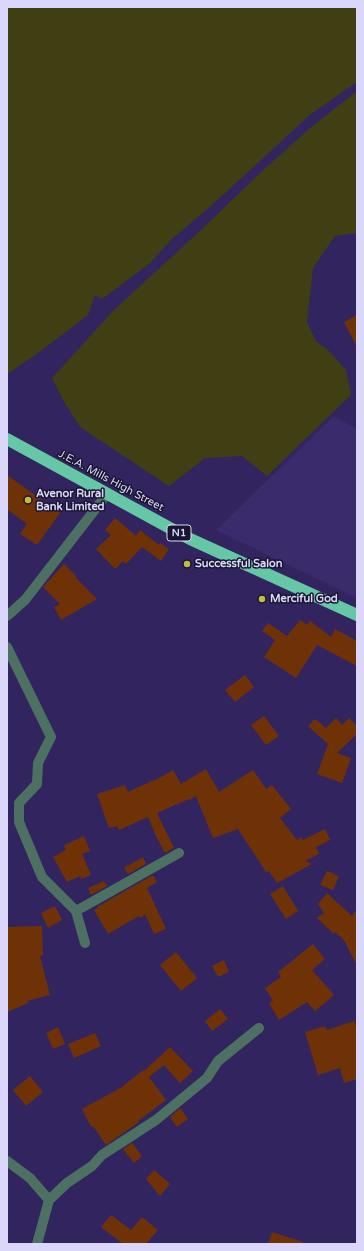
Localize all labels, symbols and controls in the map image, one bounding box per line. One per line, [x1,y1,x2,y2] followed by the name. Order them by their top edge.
[56,448,166,514] street label: J.E.A. Mills High Street
[36,487,105,513] place label: Avenor Rural Bank Limited
[23,495,33,505] marker: Avenor Rural Bank Limited
[167,525,191,541] road number: N1
[195,557,282,571] place label: Successful Salon
[182,559,192,569] marker: Successful Salon
[270,592,338,606] place label: Merciful God
[257,594,267,604] marker: Merciful God

